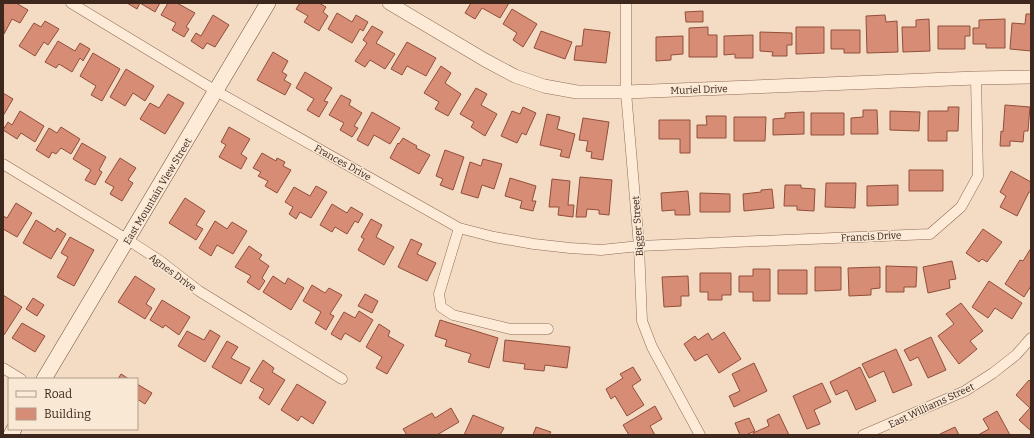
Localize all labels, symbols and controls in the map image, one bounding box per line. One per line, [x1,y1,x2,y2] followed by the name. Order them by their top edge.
[670,83,728,97] street label: Muriel Drive
[121,136,195,247] street label: East Mountain View Street
[312,142,373,183] street label: Frances Drive
[630,195,646,257] street label: Bigger Street
[840,229,902,245] street label: Francis Drive
[147,251,198,294] street label: Agnes Drive
[8,378,138,430] legend
[887,381,977,431] street label: East Williams Street
[44,387,72,401] text: Road
[44,407,91,421] text: Building

